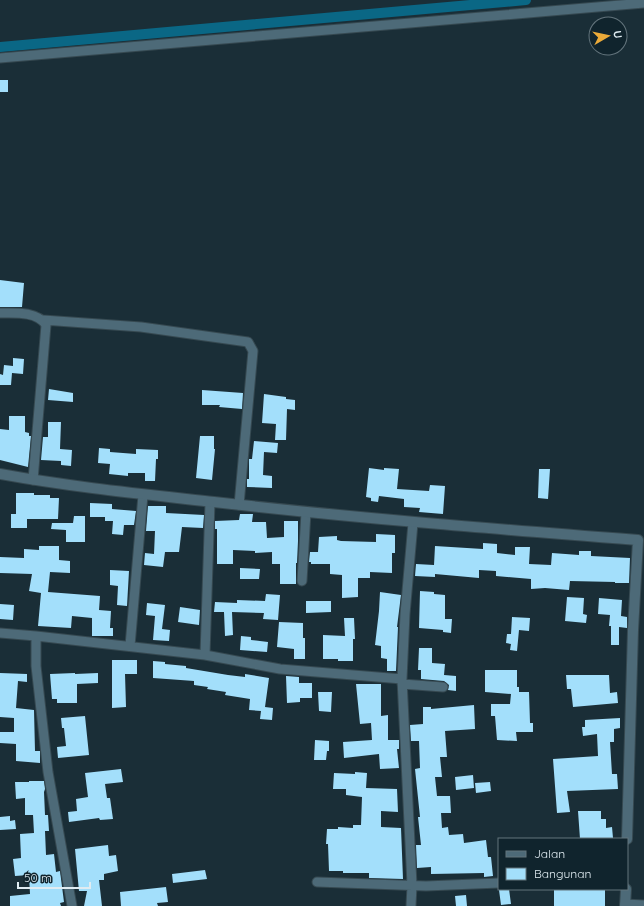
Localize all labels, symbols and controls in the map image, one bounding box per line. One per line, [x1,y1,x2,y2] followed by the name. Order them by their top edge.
[588,16,628,56] north arrow
[610,30,625,39] text: U
[498,838,628,890] legend
[534,846,565,861] text: Jalan
[18,864,90,890] scale bar
[534,866,591,881] text: Bangunan
[24,870,52,885] text: 50 m

